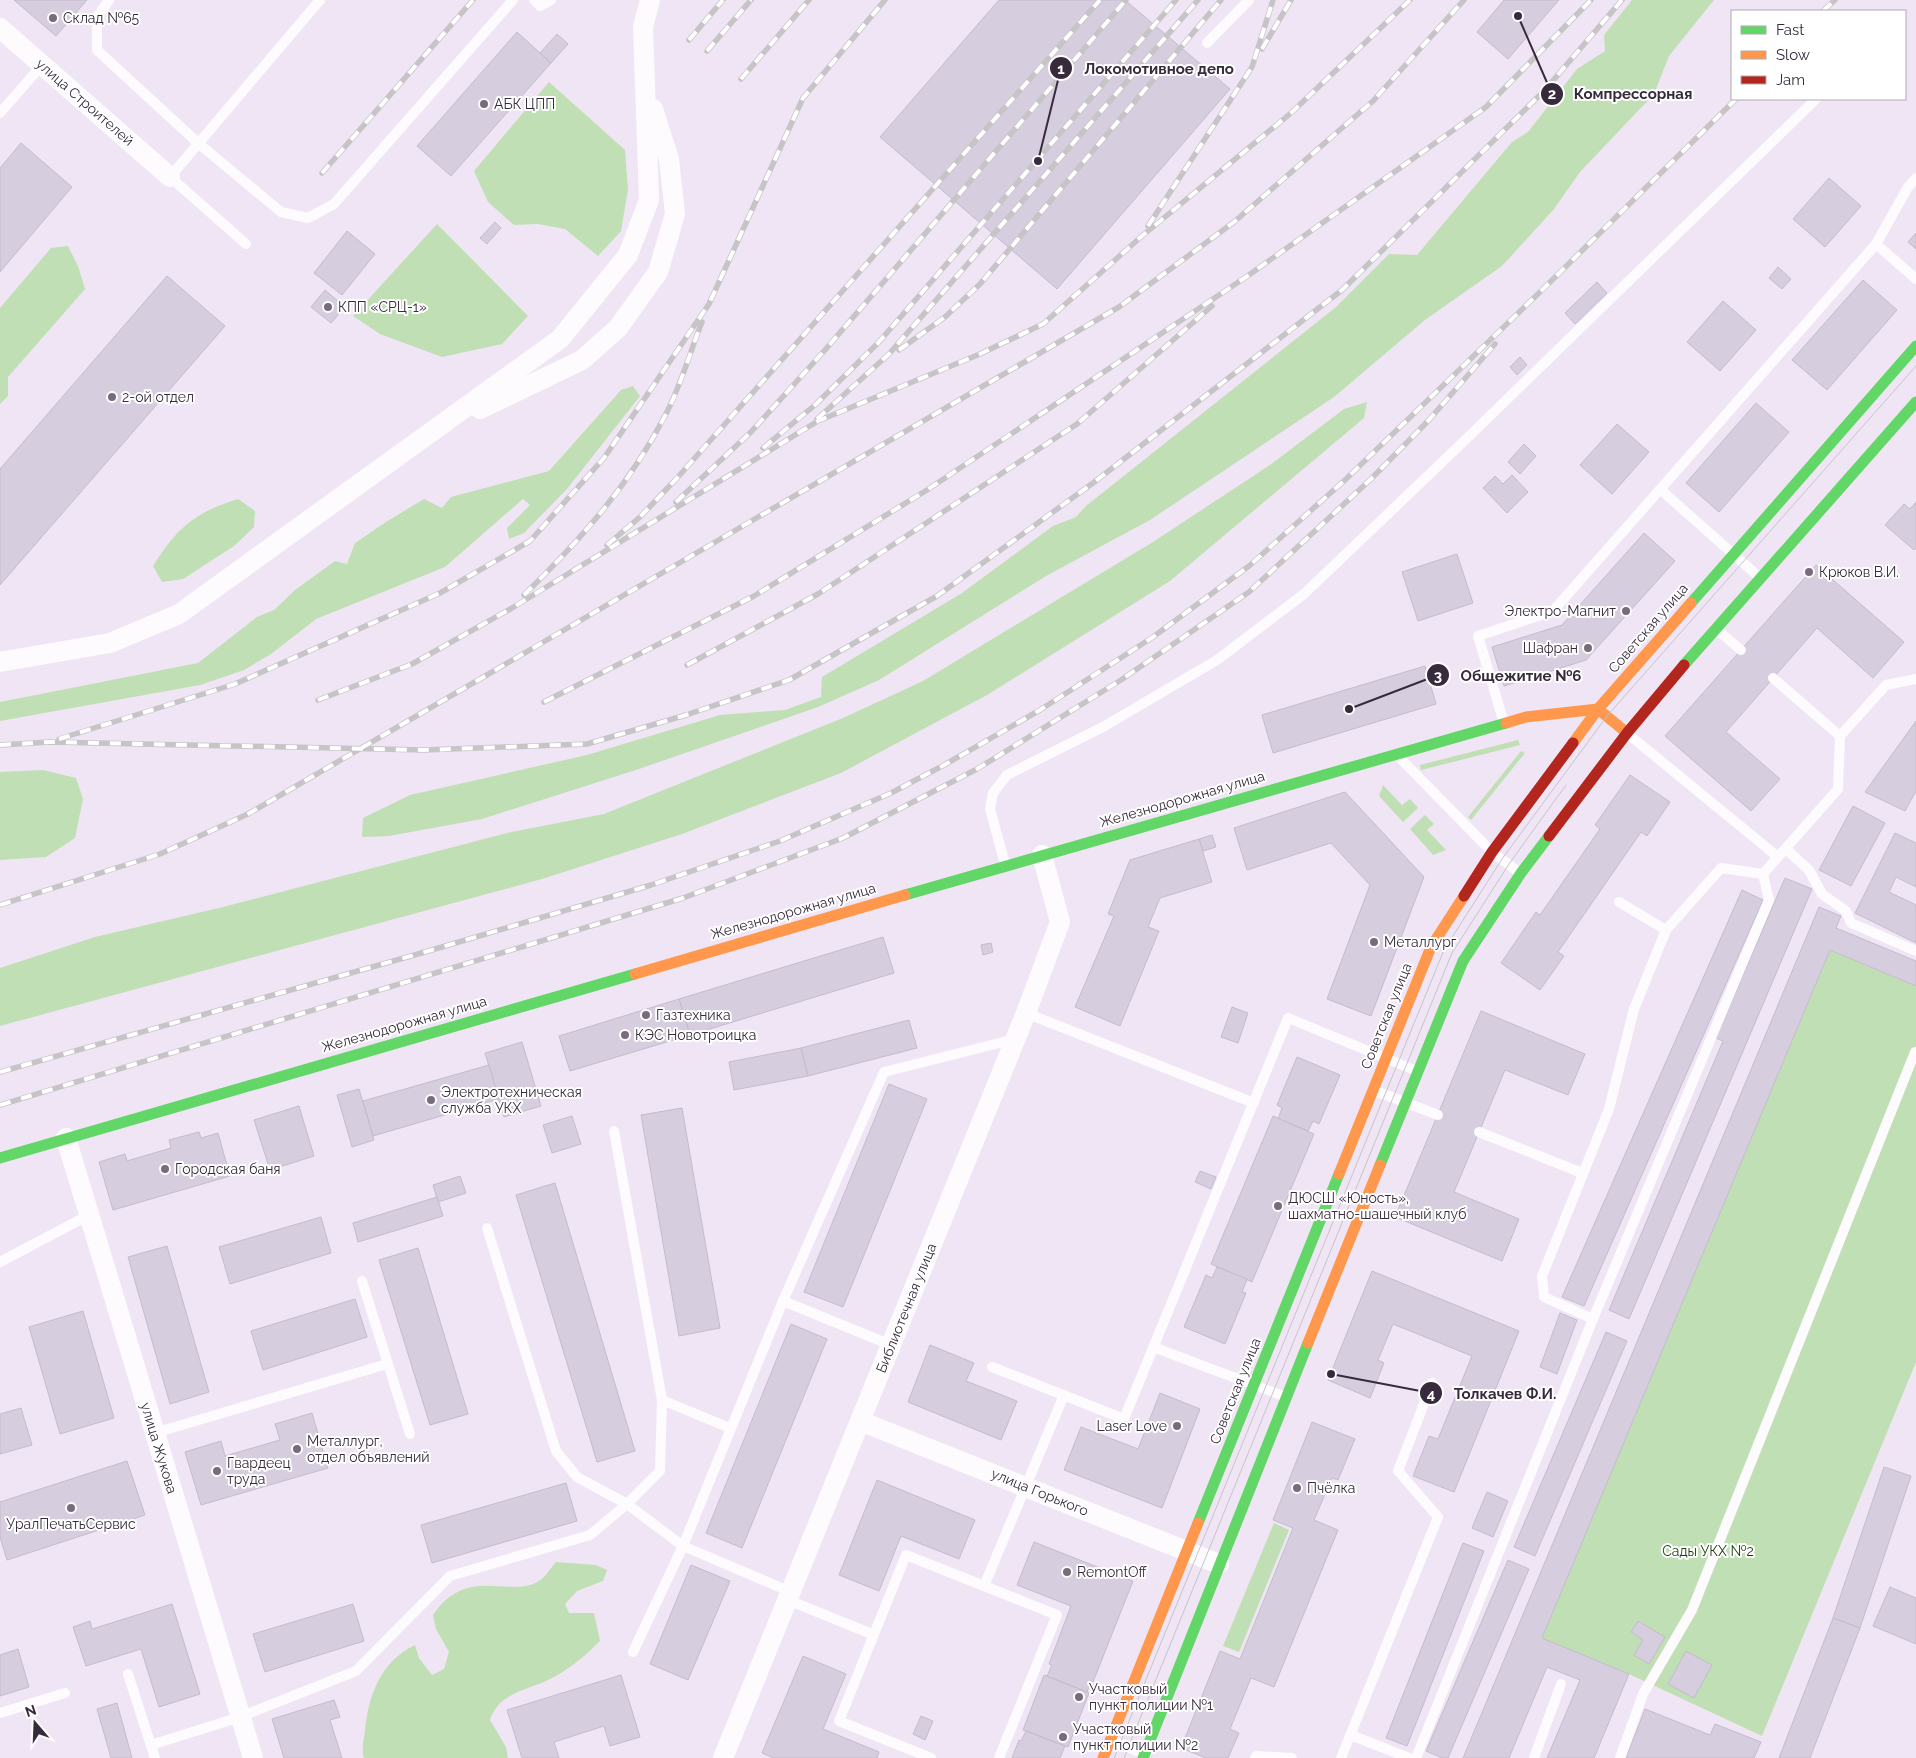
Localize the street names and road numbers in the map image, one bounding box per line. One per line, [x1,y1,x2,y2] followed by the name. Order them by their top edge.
[33,55,137,149] street label: улица Строителей
[1605,580,1691,676] street label: Советская улица
[1098,768,1266,830] street label: Железнодорожная улица
[709,880,877,942] street label: Железнодорожная улица
[1357,961,1415,1071] street label: Советская улица
[320,993,488,1055] street label: Железнодорожная улица
[873,1241,939,1375] street label: Библиотечная улица
[1206,1336,1264,1446] street label: Советская улица
[138,1401,180,1495] street label: улица Жукова
[989,1465,1091,1519] street label: улица Горького

